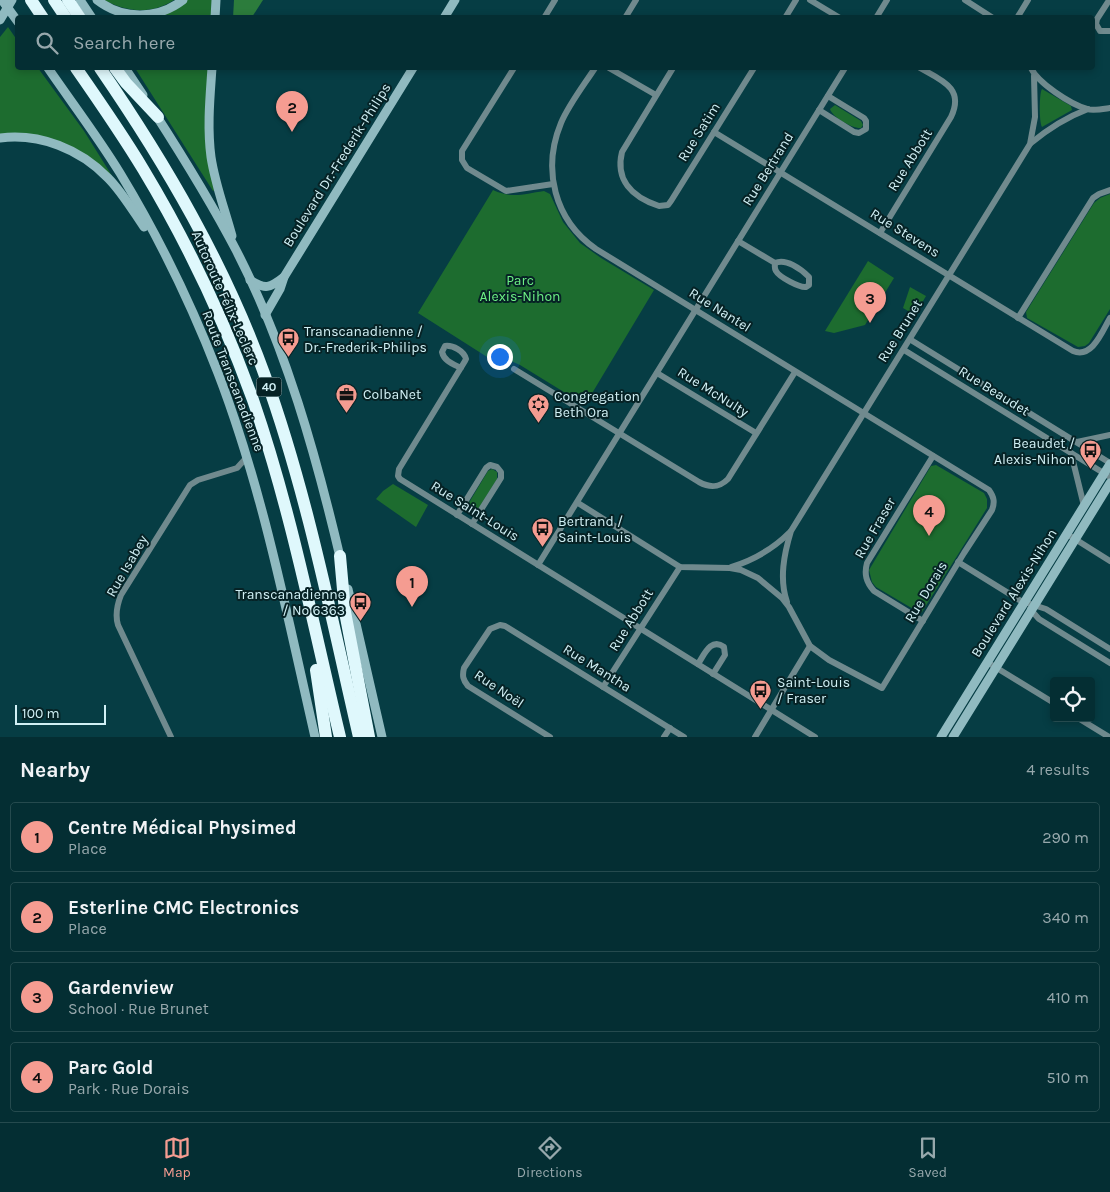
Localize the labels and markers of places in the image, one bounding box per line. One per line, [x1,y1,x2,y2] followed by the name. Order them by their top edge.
[276,91,308,132] pin: 2
[854,282,886,323] pin: 3
[304,323,427,356] place label: Transcanadienne / Dr.-Frederik-Philips
[276,327,300,358] bus stop icon: Transcanadienne / Dr.-Frederik-Philips
[335,382,359,413] office icon: ColbaNet
[363,386,421,403] place label: ColbaNet
[554,388,640,421] place label: Congregation Beth Ora
[526,392,550,423] synagogue icon: Congregation Beth Ora
[994,435,1075,468] place label: Beaudet / Alexis-Nihon
[1079,439,1103,470] bus stop icon: Beaudet / Alexis-Nihon
[913,495,945,536] pin: 4
[558,513,631,546] place label: Bertrand / Saint-Louis
[530,517,554,548] bus stop icon: Bertrand / Saint-Louis
[396,566,428,607] pin: 1
[236,586,345,619] place label: Transcanadienne / No 6363
[349,590,373,621] bus stop icon: Transcanadienne / No 6363
[777,674,850,707] place label: Saint-Louis / Fraser
[749,678,773,709] bus stop icon: Saint-Louis / Fraser

